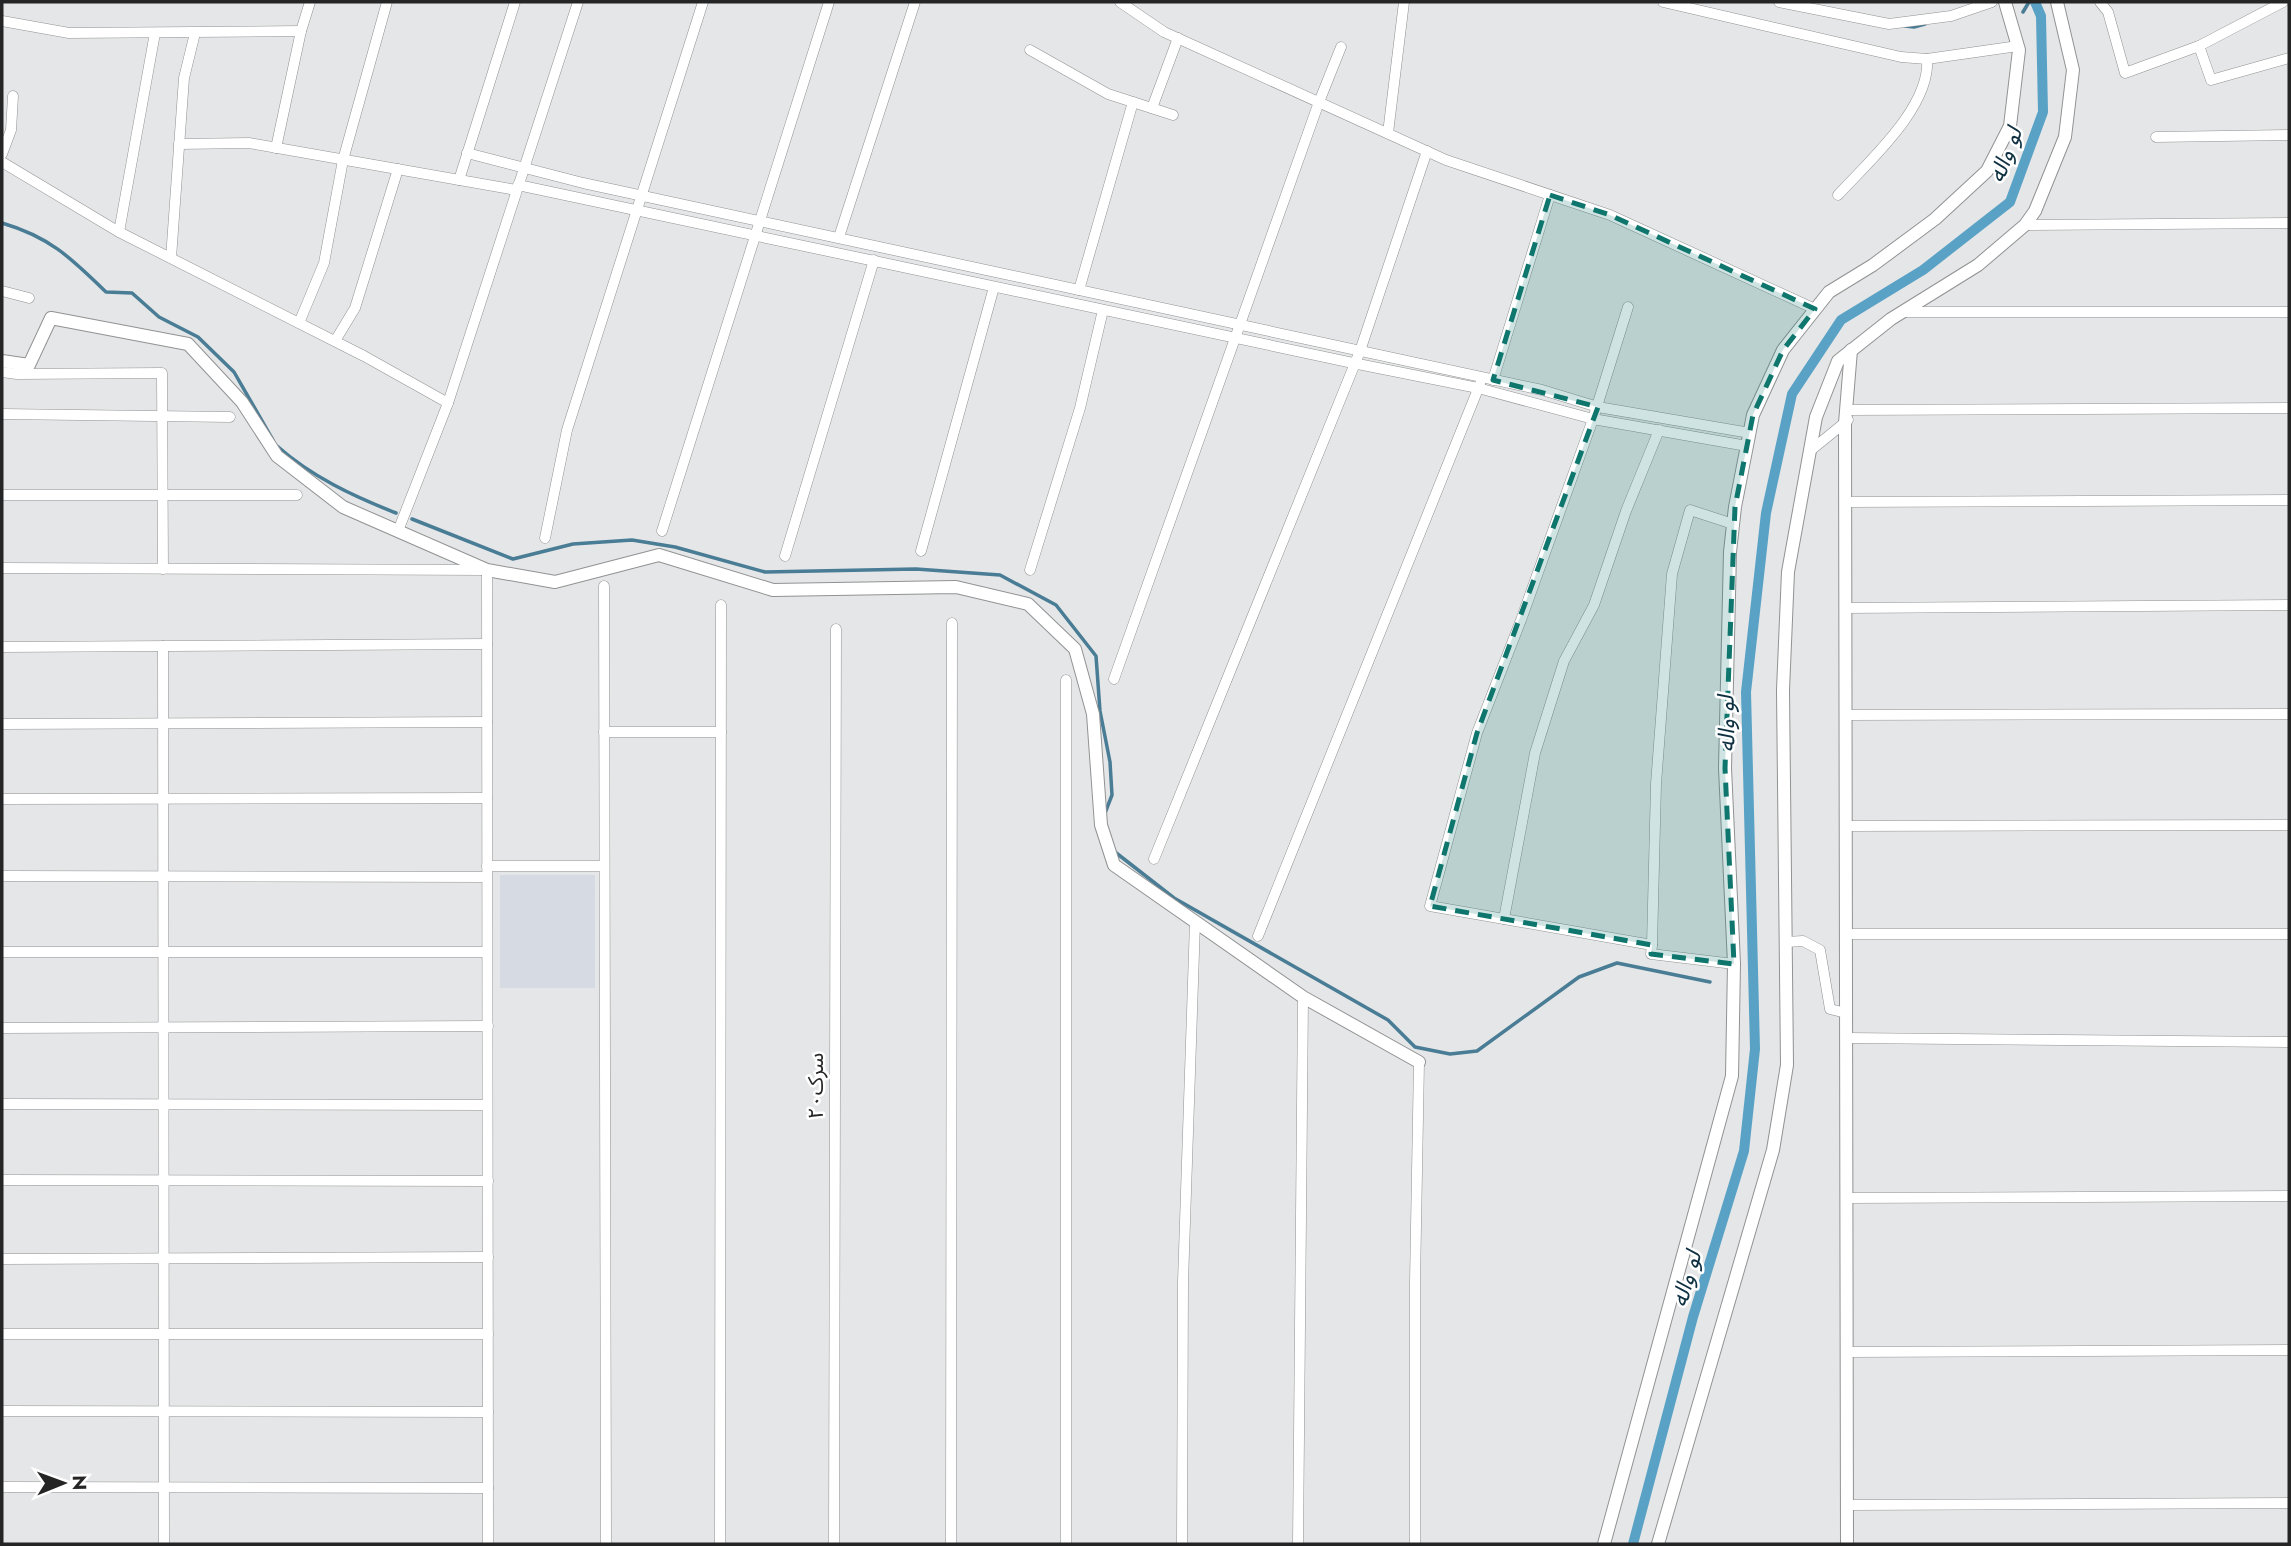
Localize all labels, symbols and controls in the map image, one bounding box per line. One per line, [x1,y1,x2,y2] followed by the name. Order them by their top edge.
[1979,120,2032,187] water label: لو واله
[1708,692,1743,753] water label: لو واله
[801,1053,831,1119] street label: سرک۲۰
[1662,1244,1711,1311] water label: لو واله
[28,1448,98,1518] north arrow
[66,1475,93,1490] text: N

